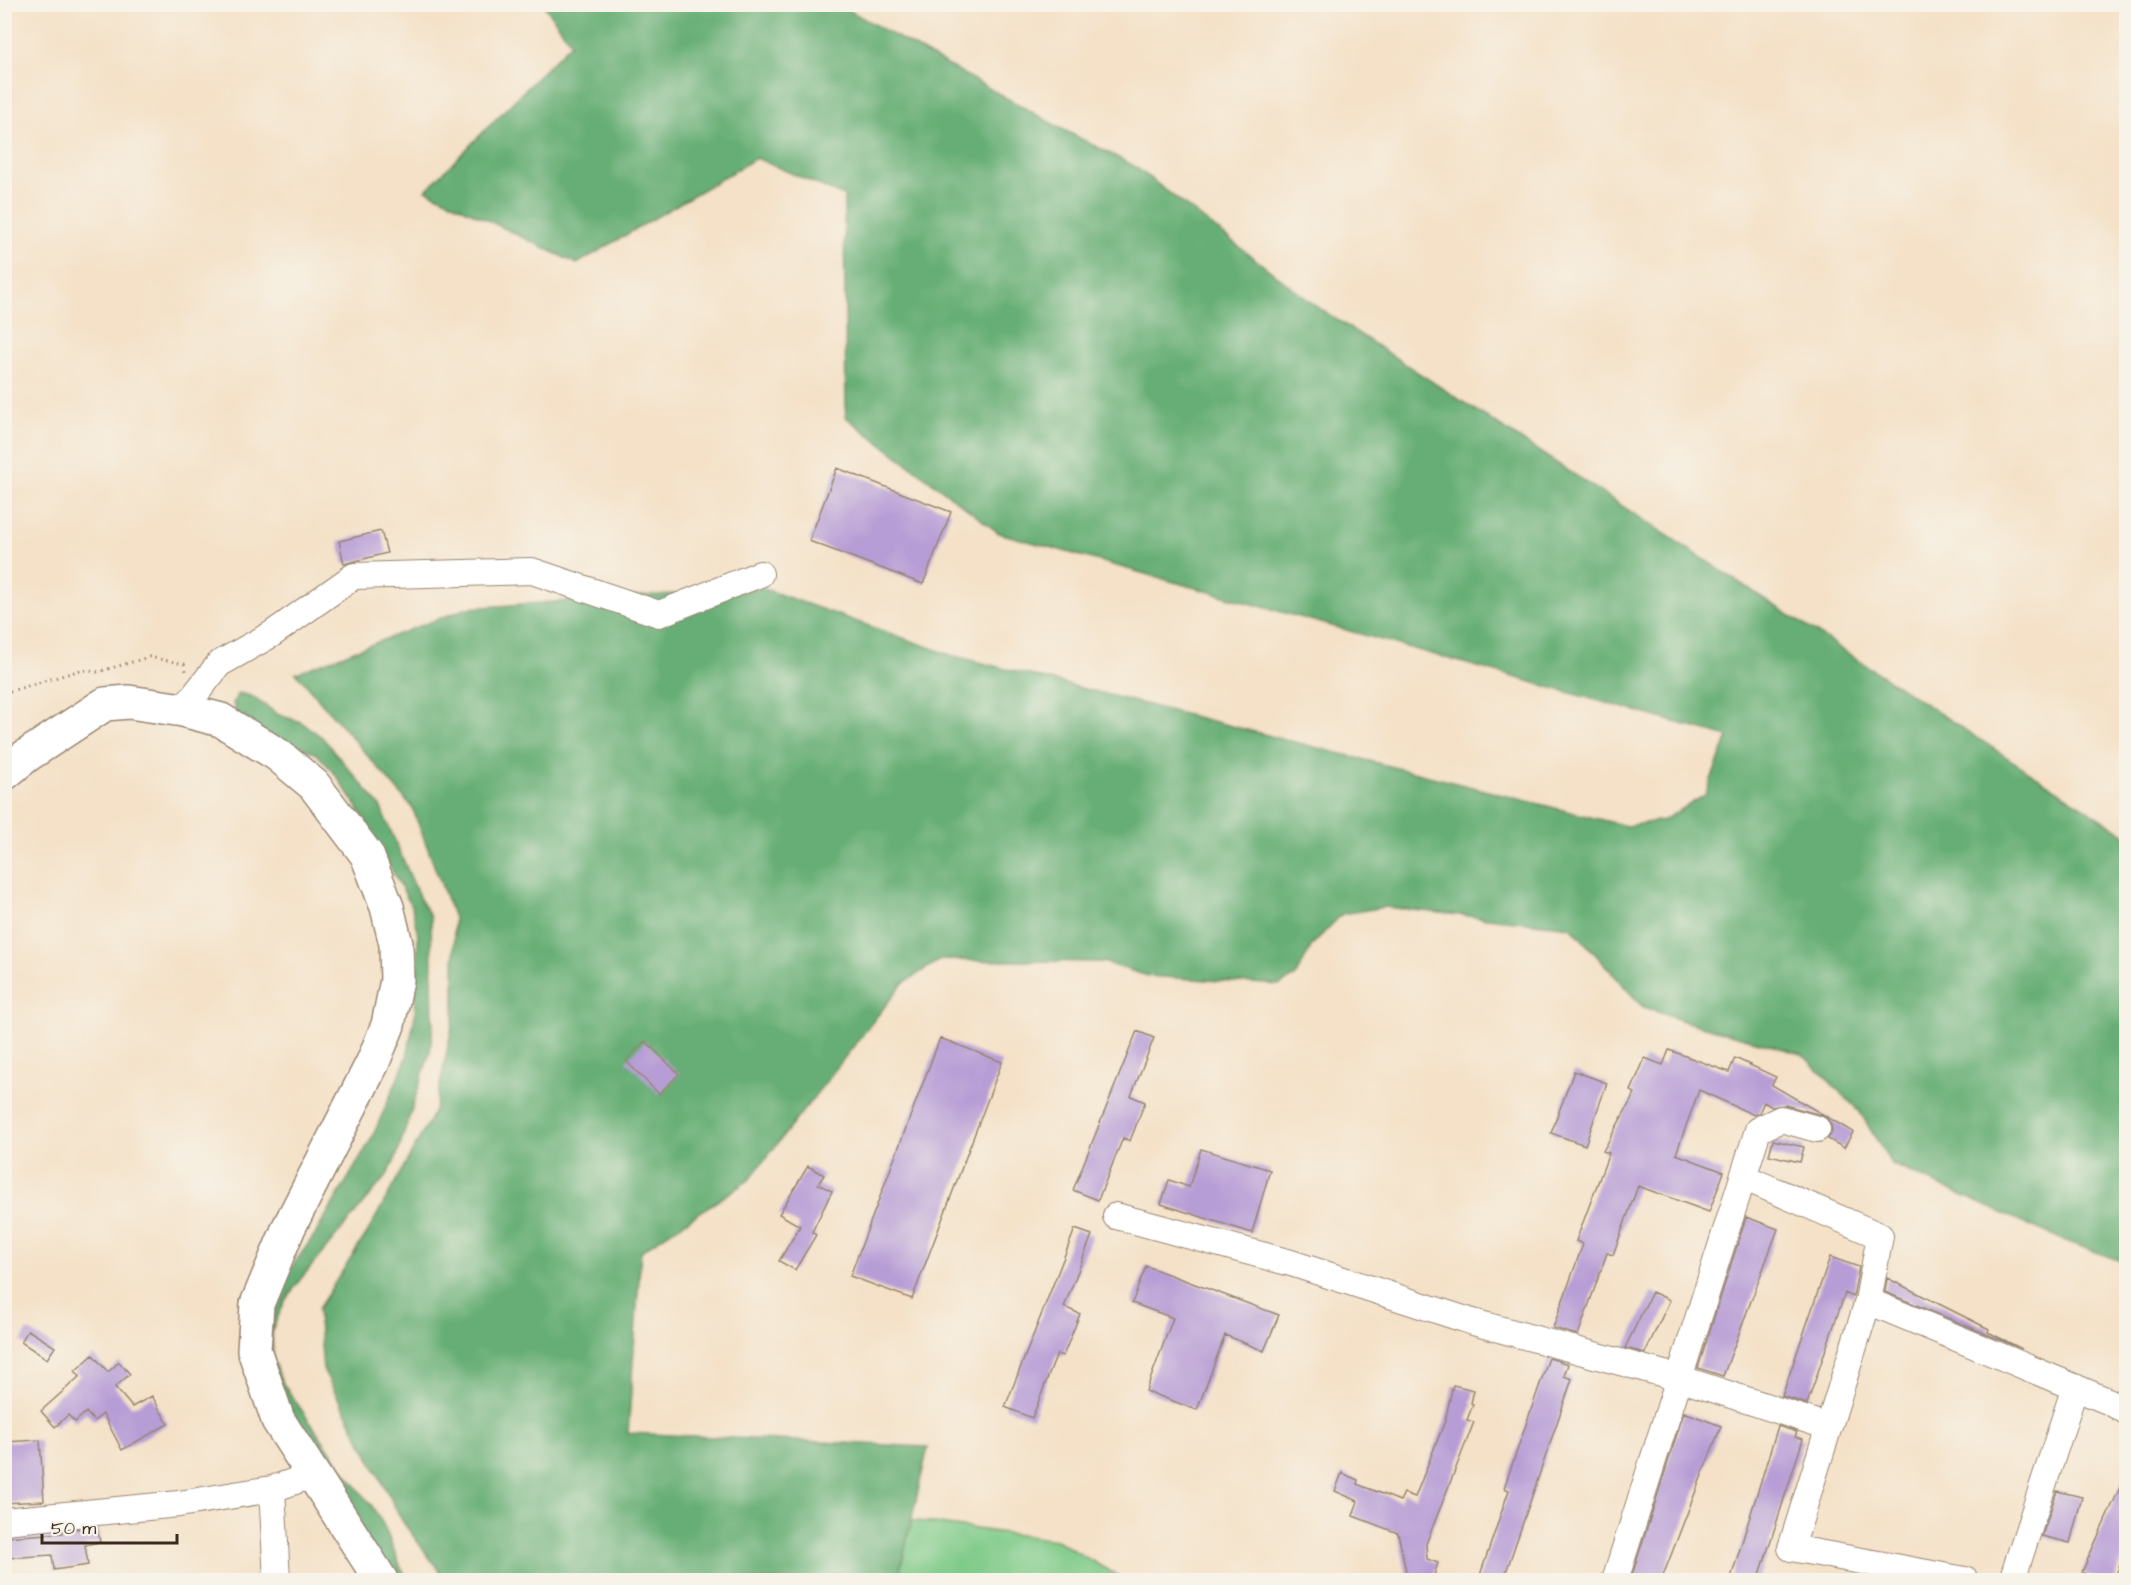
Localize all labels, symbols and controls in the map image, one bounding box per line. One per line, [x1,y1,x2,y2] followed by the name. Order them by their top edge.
[42,1507,177,1545] scale bar
[51,1516,96,1541] text: 50 m

